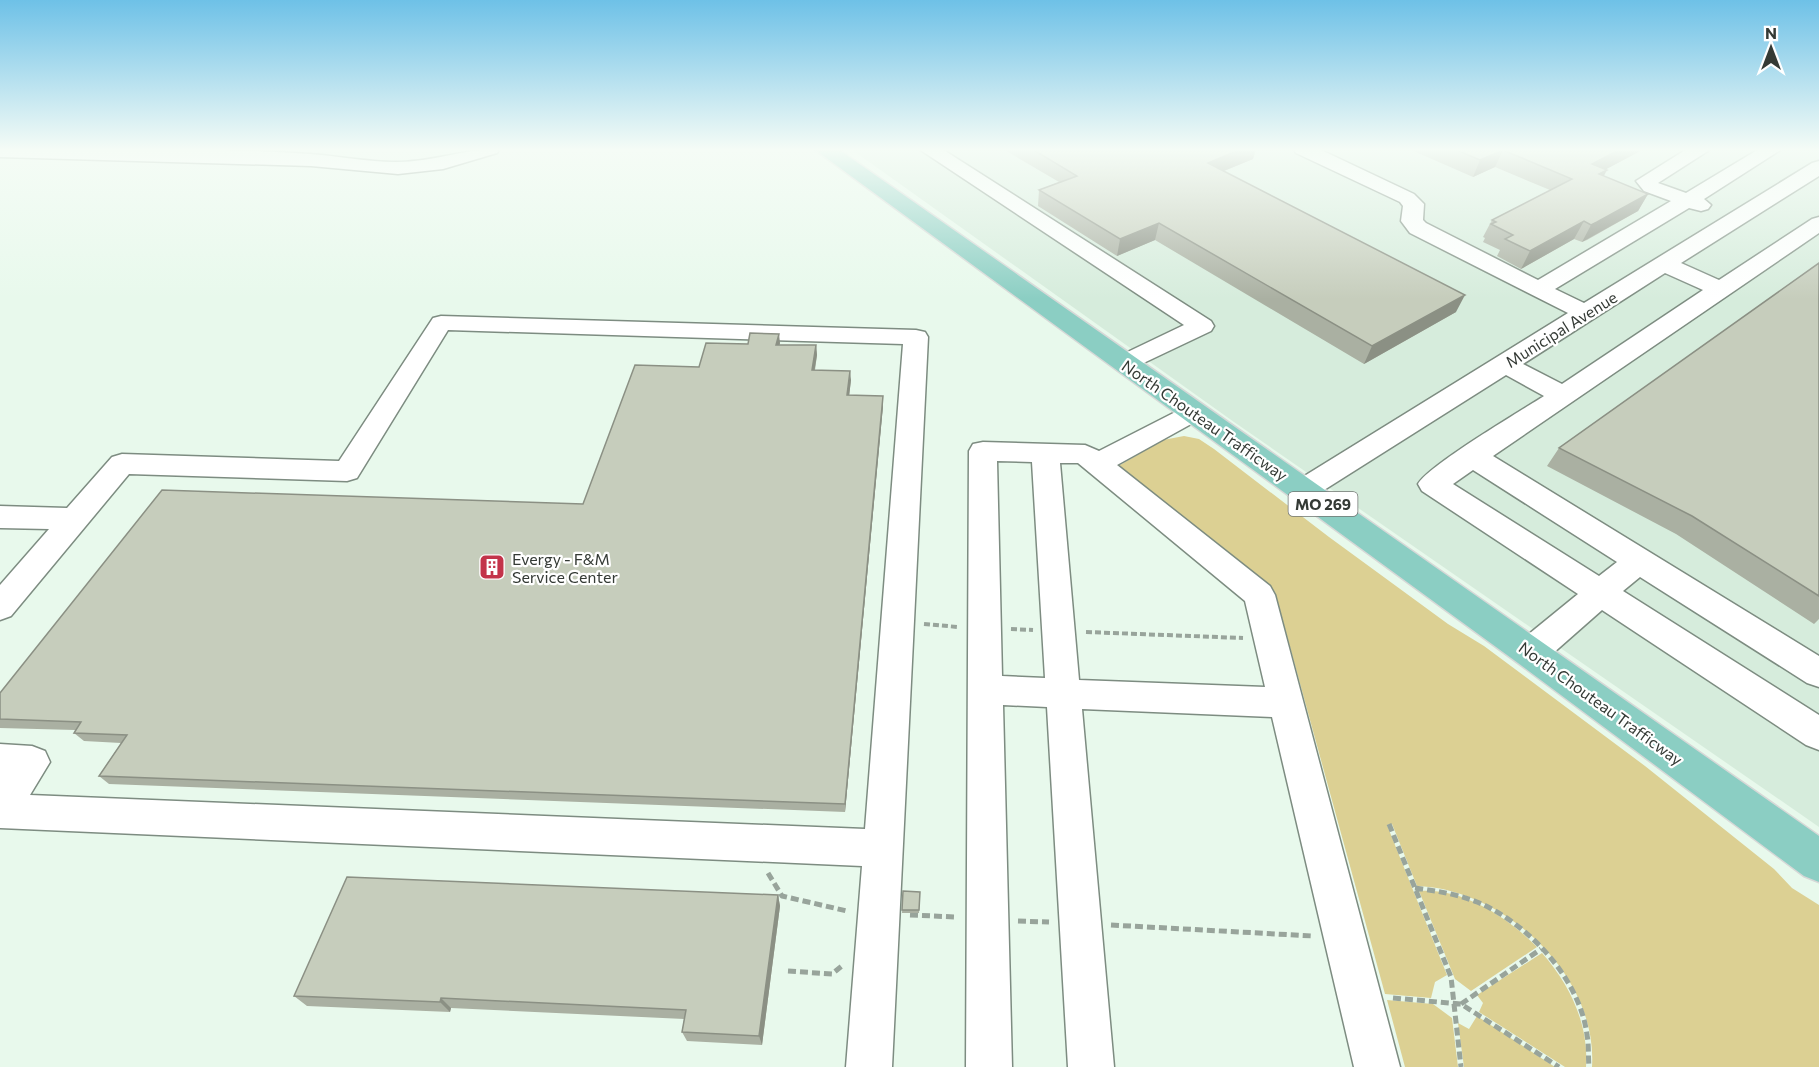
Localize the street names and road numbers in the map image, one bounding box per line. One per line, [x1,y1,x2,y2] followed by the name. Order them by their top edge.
[1502,287,1620,371] street label: Municipal Avenue
[1119,356,1291,484] street label: North Chouteau Trafficway
[1288,492,1358,516] road number: MO 269
[1515,637,1687,769] street label: North Chouteau Trafficway

